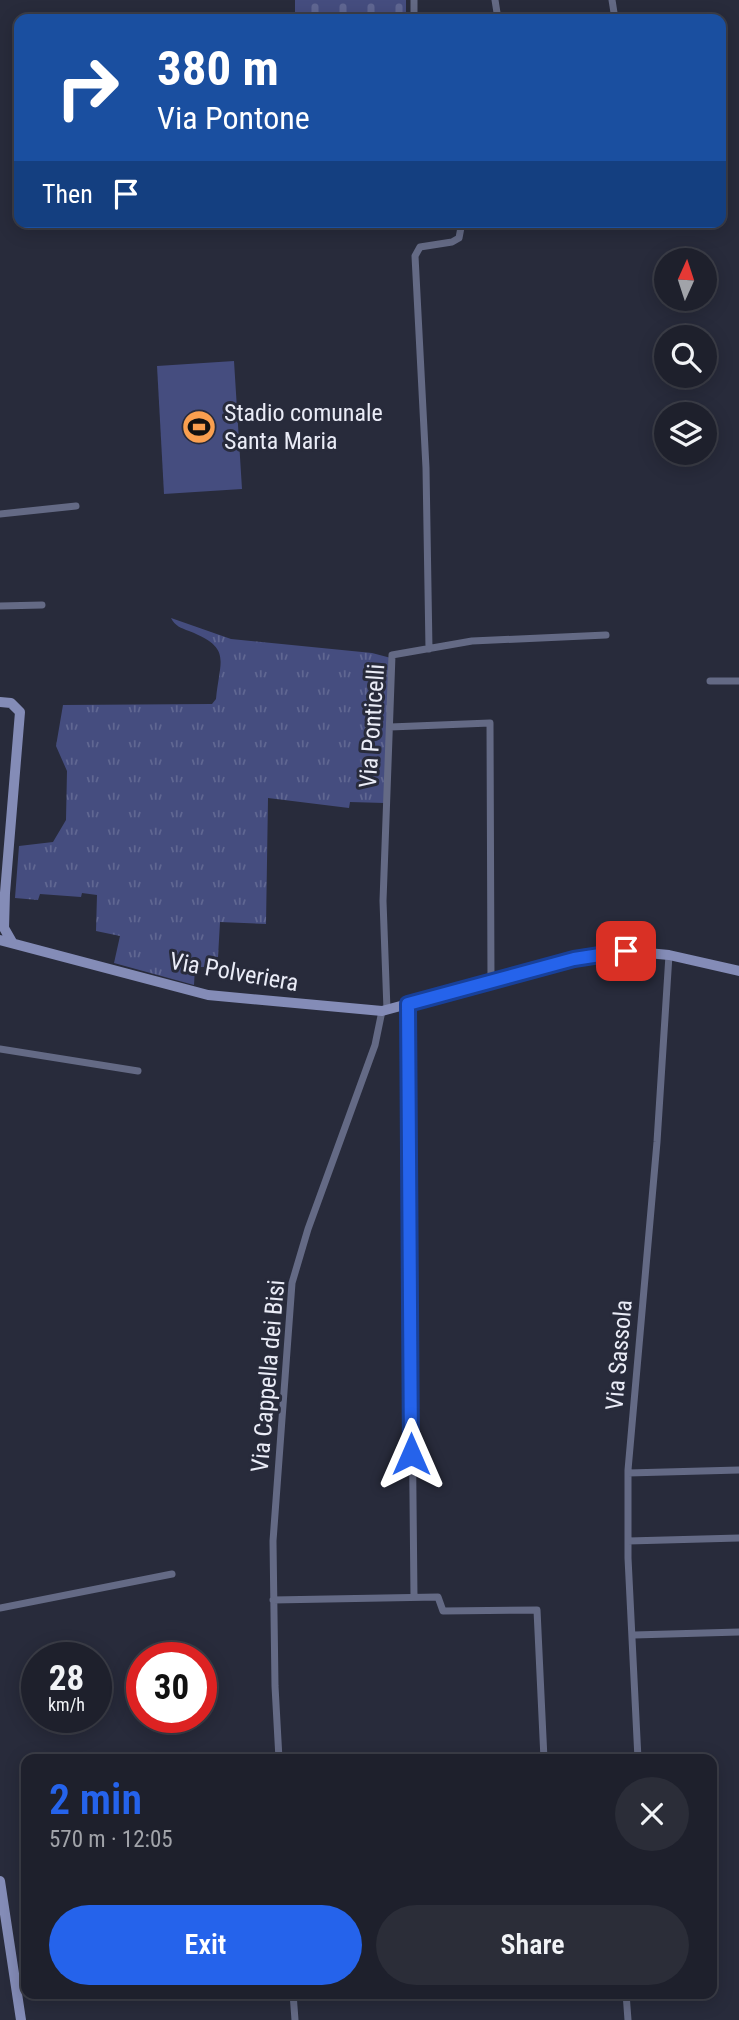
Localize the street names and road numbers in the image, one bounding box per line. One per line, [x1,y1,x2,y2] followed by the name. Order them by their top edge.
[354,663,390,789] street label: Via Ponticelli
[167,947,301,997] street label: Via Polveriera
[246,1279,290,1473] street label: Via Cappella dei Bisi
[600,1299,638,1411] street label: Via Sassola

